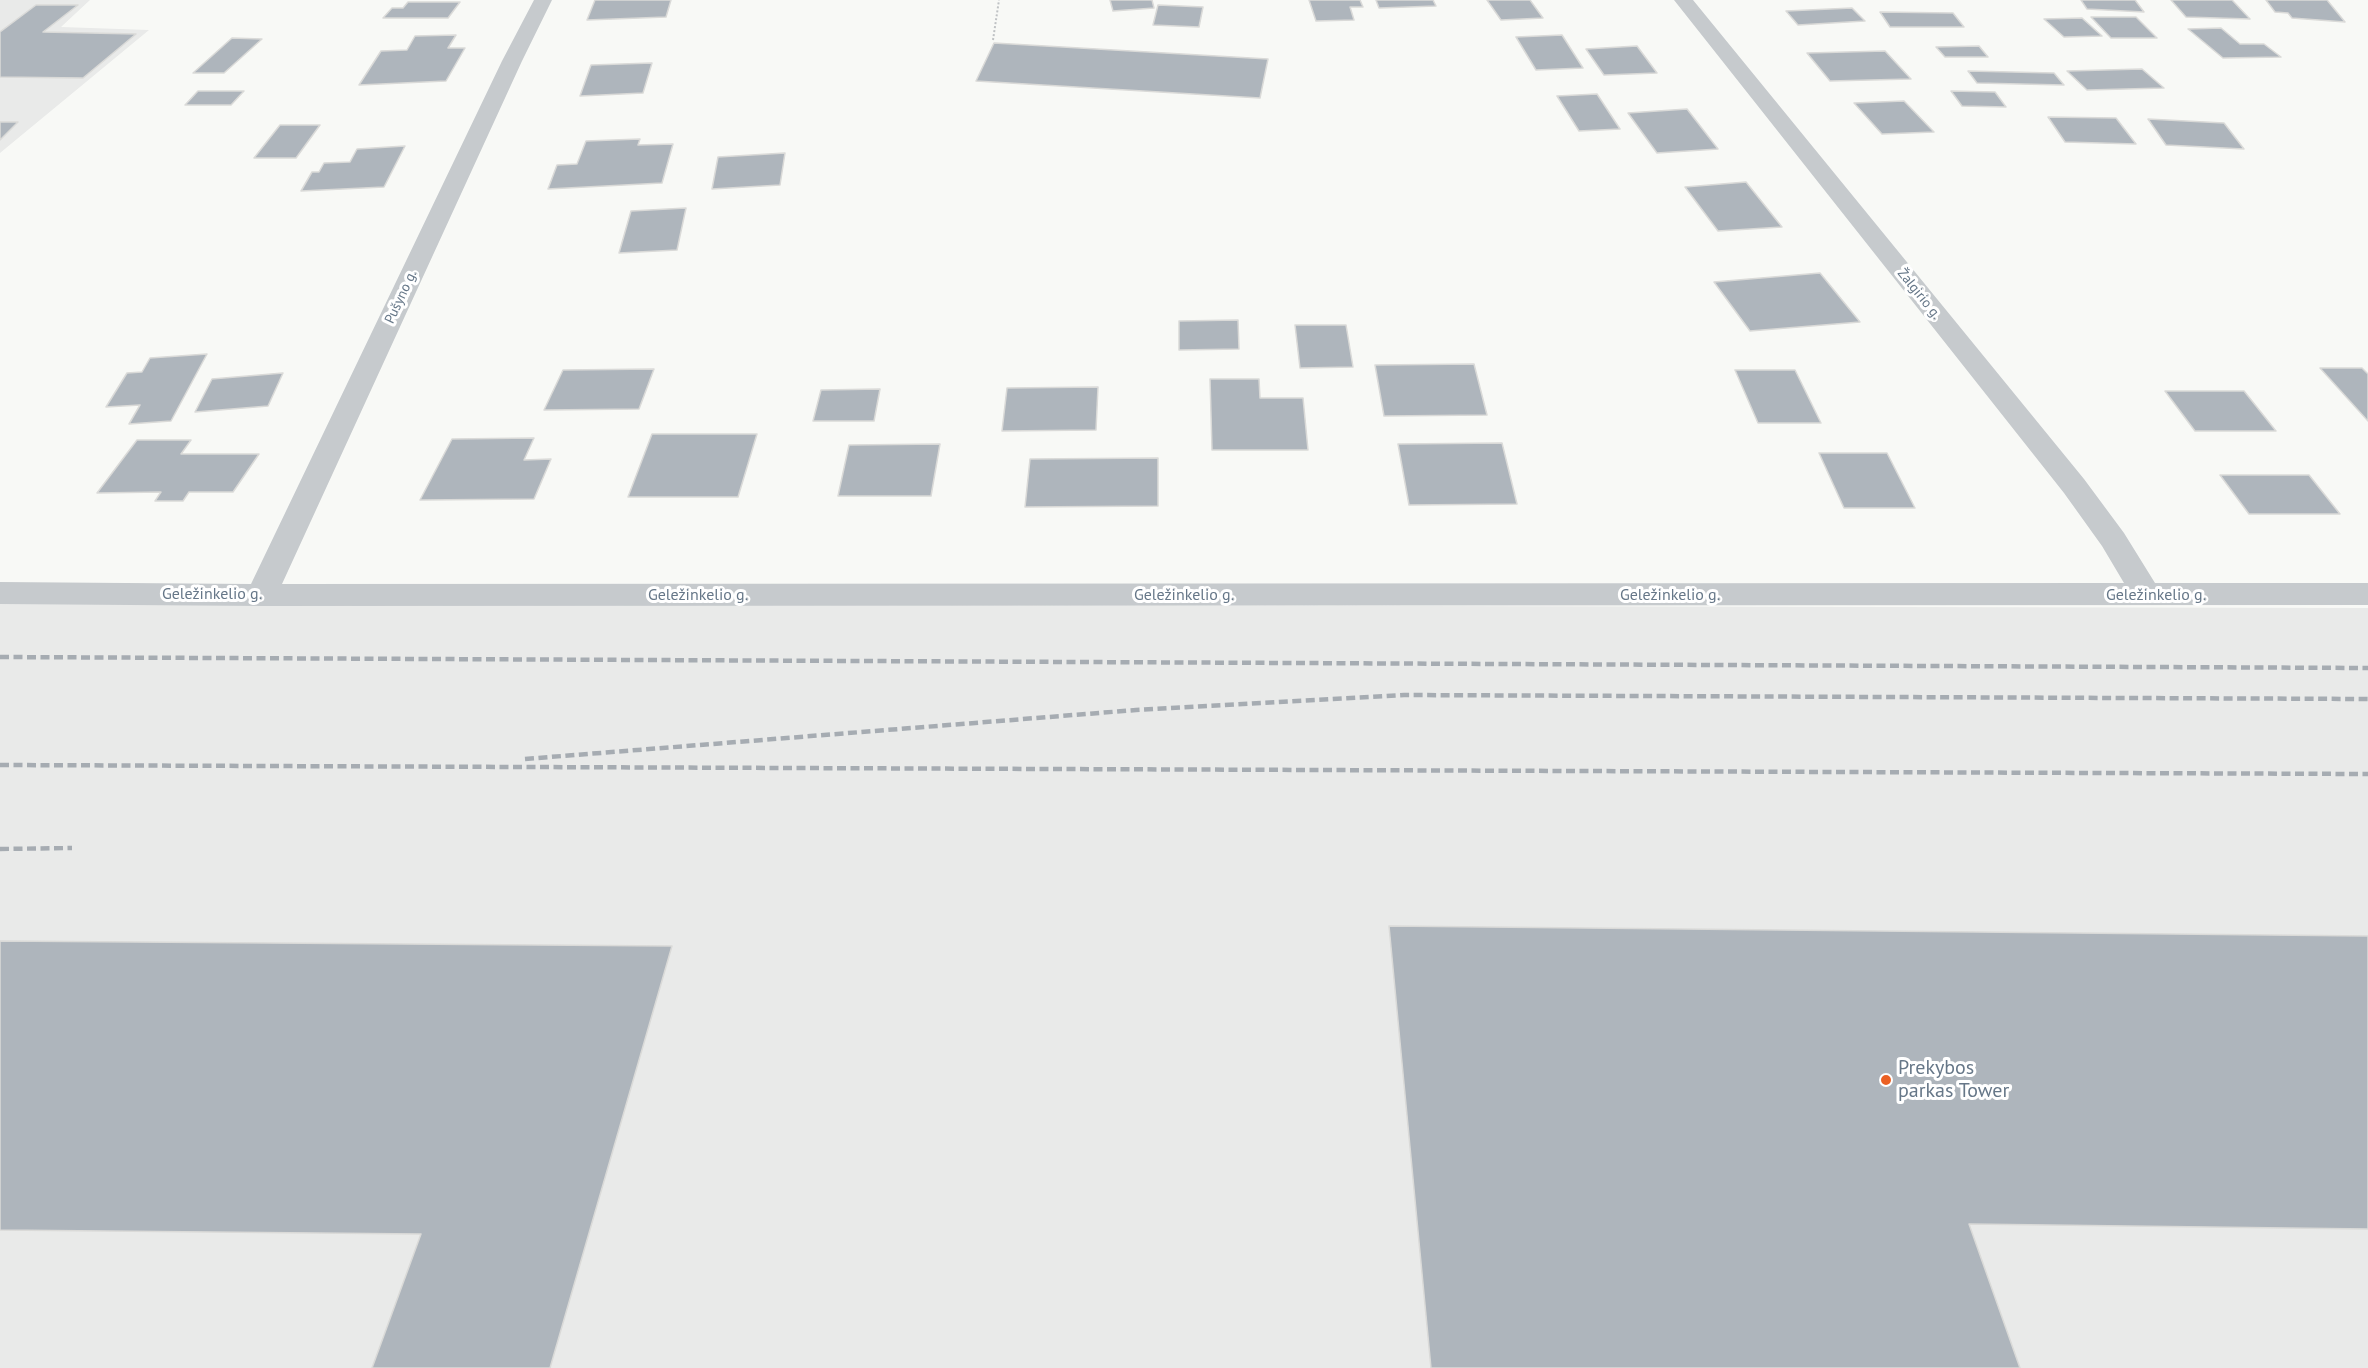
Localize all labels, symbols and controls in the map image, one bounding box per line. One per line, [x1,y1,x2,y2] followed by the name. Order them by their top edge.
[1894,265,1944,323] street label: Žalgirio g.
[381,268,421,326] street label: Pušyno g.
[162,584,262,604] street label: Geležinkelio g.
[648,585,748,605] street label: Geležinkelio g.
[1134,585,1234,605] street label: Geležinkelio g.
[1620,585,1720,605] street label: Geležinkelio g.
[2106,585,2206,605] street label: Geležinkelio g.
[1898,1056,2009,1103] place label: Prekybos parkas Tower
[1879,1073,1893,1087] marker: Prekybos parkas Tower

